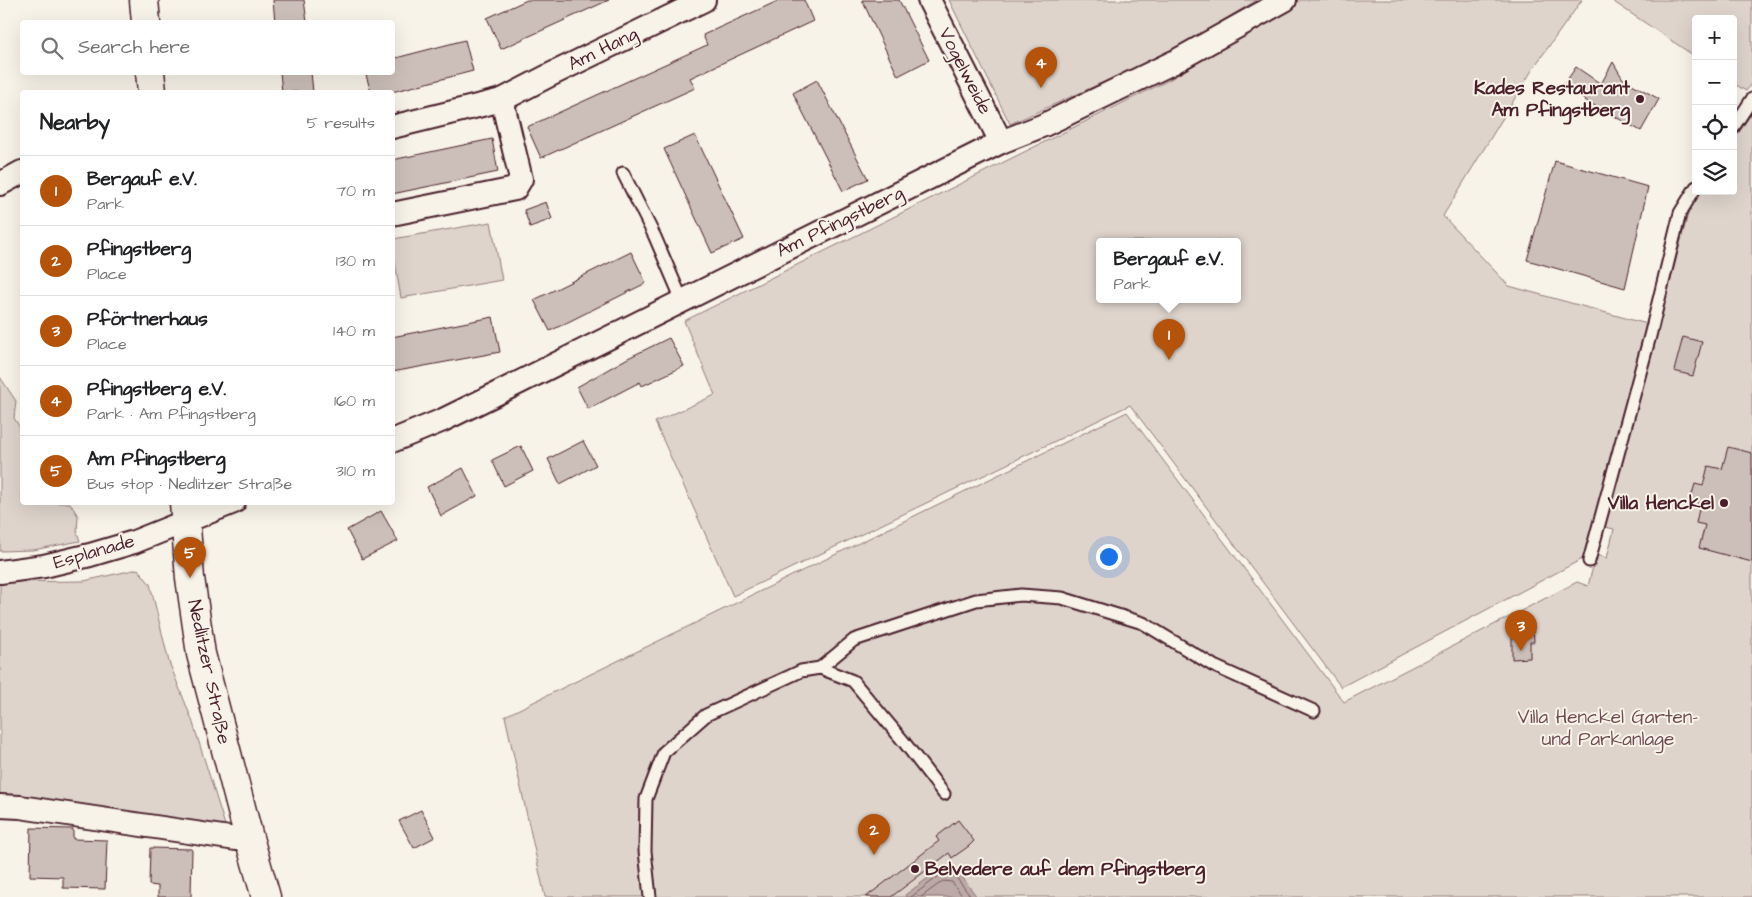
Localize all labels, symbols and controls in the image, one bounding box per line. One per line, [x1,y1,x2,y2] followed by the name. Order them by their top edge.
[1692,15,1737,195] map controls
[1692,15,1737,60] button: +
[20,20,395,75] search box
[563,20,643,78] street label: Am Hang
[931,23,998,120] street label: Vogelweide
[38,34,66,62] icon: search
[78,34,190,61] text: Search here
[1025,47,1057,88] pin: 4
[1692,60,1737,105] button: −
[1474,75,1630,125] place label: Kades Restaurant Am Pfingstberg
[1634,93,1646,105] marker: Kades Restaurant Am Pfingstberg
[1692,105,1737,150] button: locate
[40,108,110,137] text: Nearby
[307,112,375,134] text: 5 results
[1692,150,1737,195] button: layers
[87,166,197,193] text: Bergauf e.V.
[772,179,909,265] street label: Am Pfingstberg
[55,180,57,202] text: 1
[336,180,375,202] text: 70 m
[87,193,124,215] text: Park
[87,236,191,263] text: Pfingstberg
[1096,238,1241,303] popup
[1114,246,1223,273] text: Bergauf e.V.
[51,250,61,272] text: 2
[336,250,375,272] text: 130 m
[87,263,127,285] text: Place
[1114,273,1151,295] text: Park
[87,306,208,333] text: Pförtnerhaus
[1153,319,1185,360] pin: 1
[52,320,60,342] text: 3
[333,320,375,342] text: 140 m
[87,333,127,355] text: Place
[87,376,226,403] text: Pfingstberg e.V.
[51,390,61,412] text: 4
[334,390,375,412] text: 160 m
[87,403,256,425] text: Park · Am Pfingstberg
[87,446,226,473] text: Am Pfingstberg
[50,460,62,482] text: 5
[336,460,375,482] text: 310 m
[87,473,292,495] text: Bus stop · Nedlitzer Straße
[1607,490,1714,517] place label: Villa Henckel
[1718,497,1730,509] marker: Villa Henckel
[50,528,138,576] street label: Esplanade
[174,537,206,578] pin: 5
[1096,544,1122,570] your location
[181,597,237,747] street label: Nedlitzer Straße
[1505,610,1537,651] pin: 3
[1518,704,1698,754] park label: Villa Henckel Garten- und Parkanlage
[858,814,890,855] pin: 2
[925,856,1205,884] place label: Belvedere auf dem Pfingstberg
[909,863,921,875] marker: Belvedere auf dem Pfingstberg

